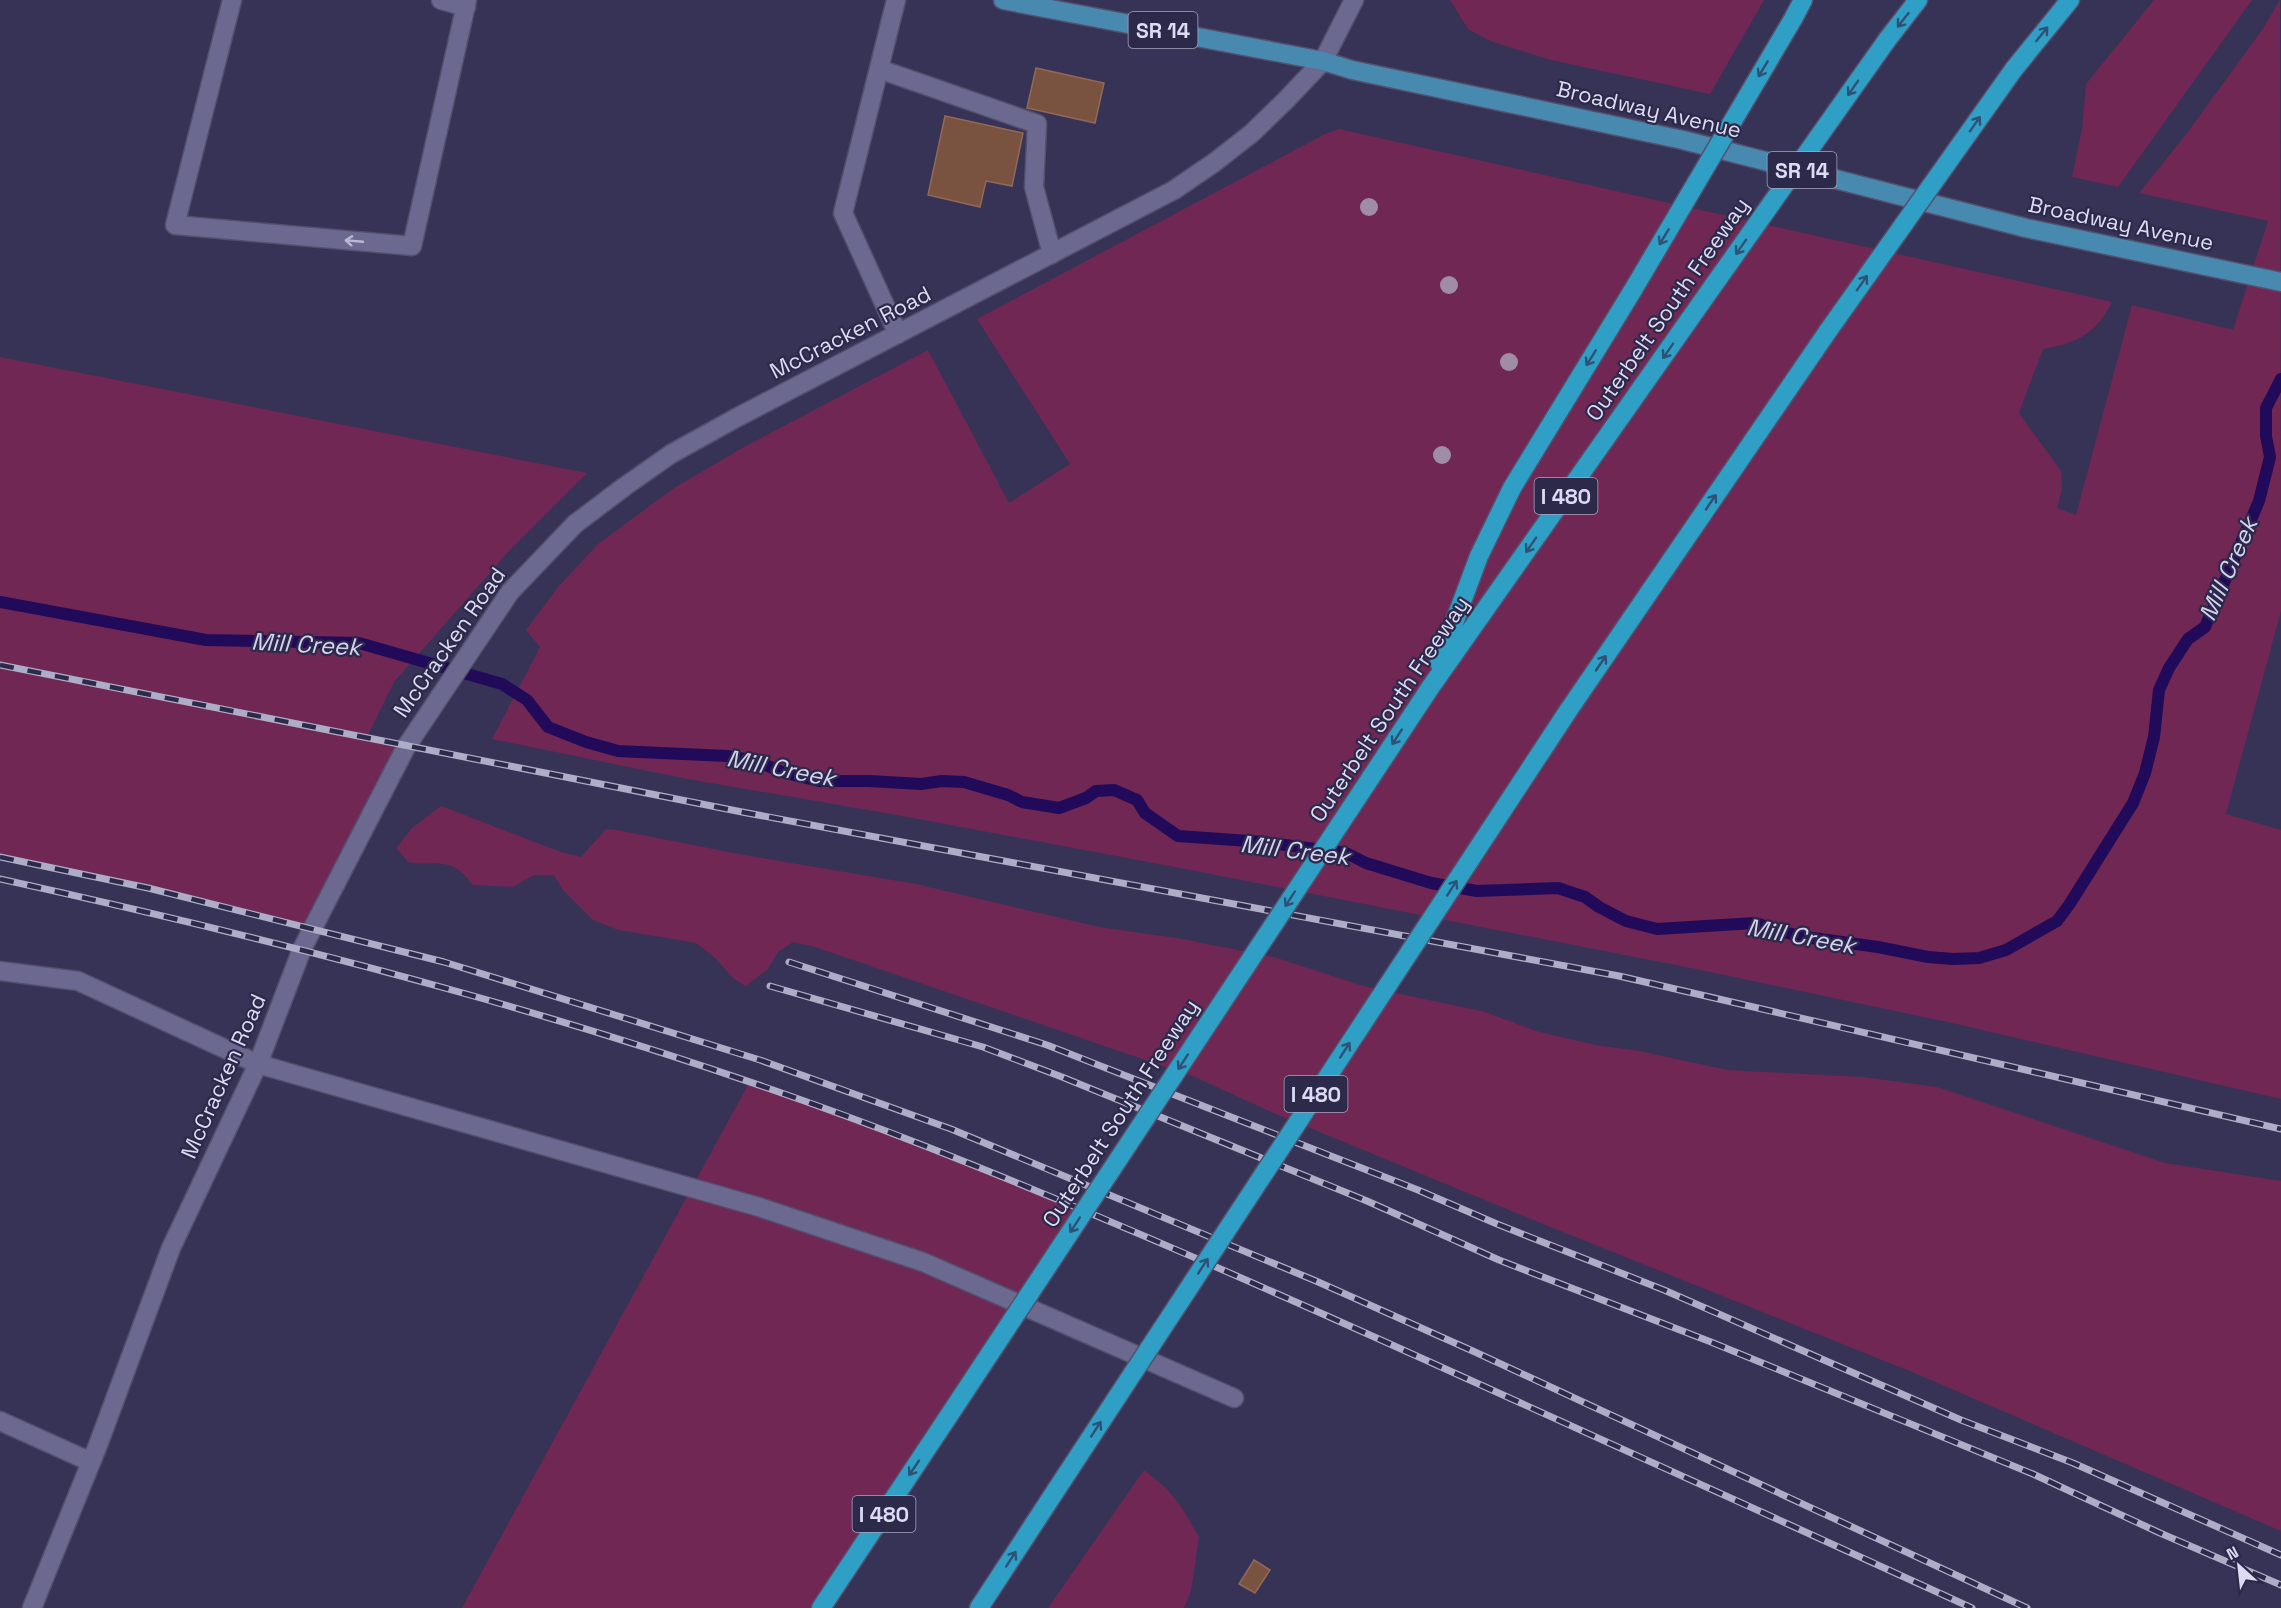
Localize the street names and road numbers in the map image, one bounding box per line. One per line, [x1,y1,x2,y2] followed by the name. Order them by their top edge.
[1128,12,1198,48] road number: SR 14
[1554,74,1744,144] street label: Broadway Avenue
[1768,152,1836,188] road number: SR 14
[2026,190,2216,256] street label: Broadway Avenue
[1579,192,1755,426] street label: Outerbelt South Freeway
[765,279,935,385] street label: McCracken Road
[1534,478,1598,514] road number: I 480
[387,561,511,723] street label: McCracken Road
[1303,591,1475,827] street label: Outerbelt South Freeway
[174,989,272,1163] street label: McCracken Road
[1036,994,1204,1232] street label: Outerbelt South Freeway
[1284,1076,1348,1112] road number: I 480
[852,1496,916,1532] road number: I 480

